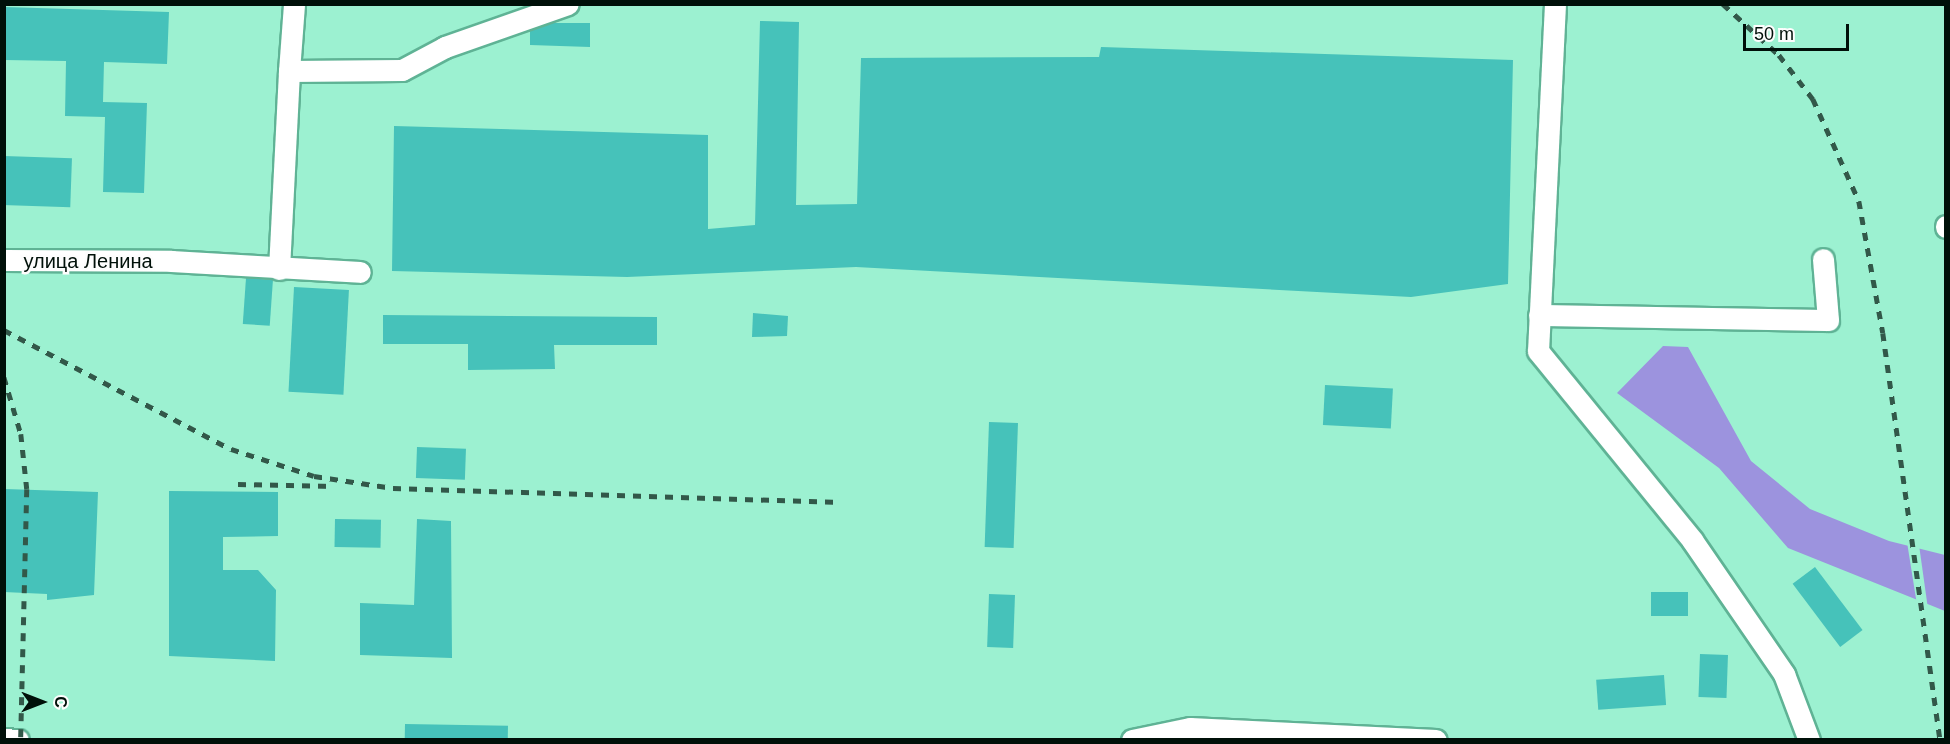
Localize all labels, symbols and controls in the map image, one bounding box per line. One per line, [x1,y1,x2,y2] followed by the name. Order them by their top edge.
[1746,12,1852,50] scale bar
[1754,24,1794,44] text: 50 m
[23,249,153,273] street label: улица Ленина
[12,672,72,732] north arrow
[52,696,69,708] text: С

